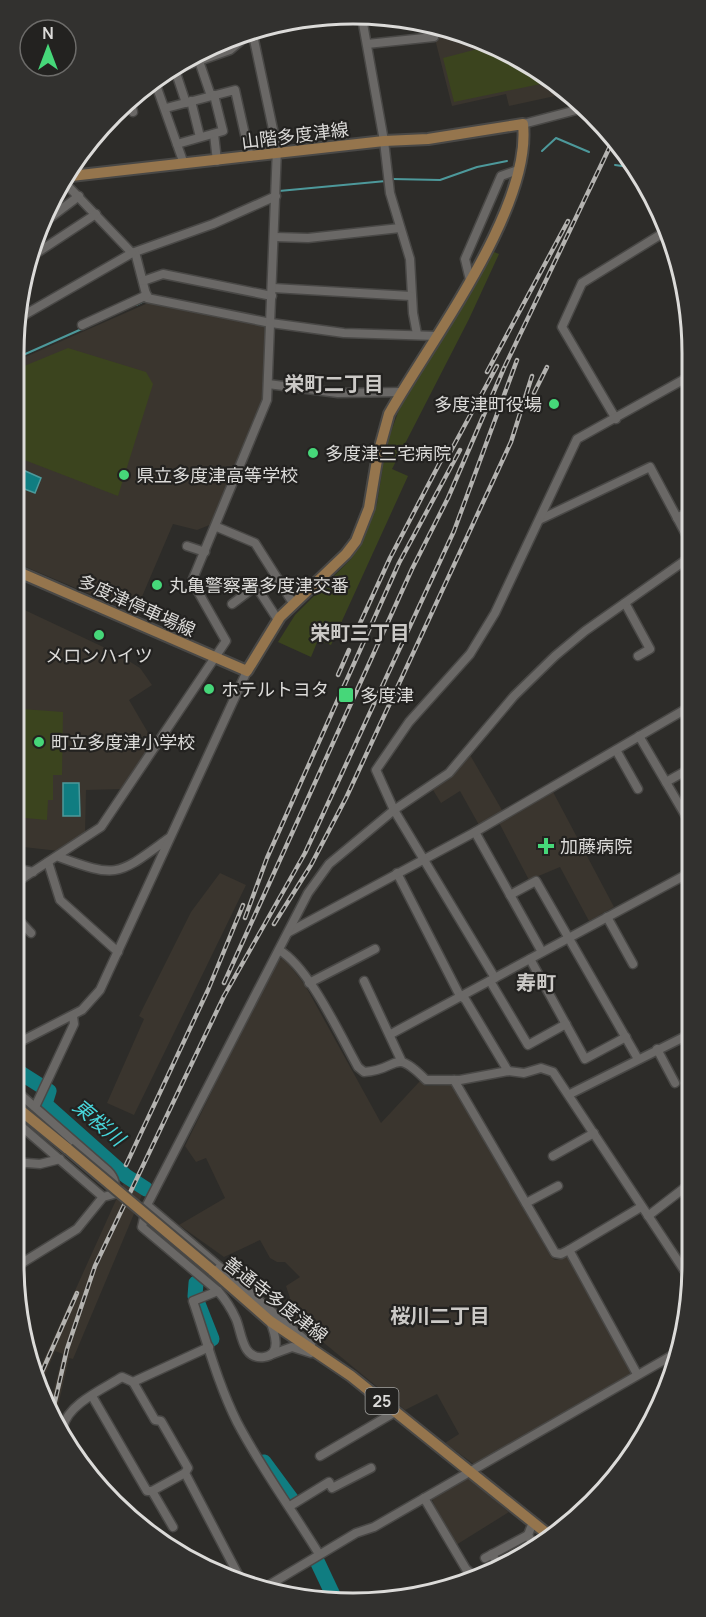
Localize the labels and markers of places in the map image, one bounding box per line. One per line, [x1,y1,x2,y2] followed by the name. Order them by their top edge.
[434,392,542,416] place label: 多度津町役場
[547,397,561,411] marker: 多度津町役場
[325,441,451,465] place label: 多度津三宅病院
[306,446,320,460] marker: 多度津三宅病院
[136,463,298,487] place label: 県立多度津高等学校
[117,468,131,482] marker: 県立多度津高等学校
[169,573,349,597] place label: 丸亀警察署多度津交番
[150,578,164,592] marker: 丸亀警察署多度津交番
[92,628,106,642] marker: メロンハイツ
[45,643,153,667] place label: メロンハイツ
[221,677,329,701] place label: ホテルトヨタ
[202,682,216,696] marker: ホテルトヨタ
[360,683,414,707] place label: 多度津
[337,686,355,704] marker: 多度津
[51,730,195,754] place label: 町立多度津小学校
[32,735,46,749] marker: 町立多度津小学校
[560,834,632,858] place label: 加藤病院
[537,837,555,855] marker: 加藤病院

